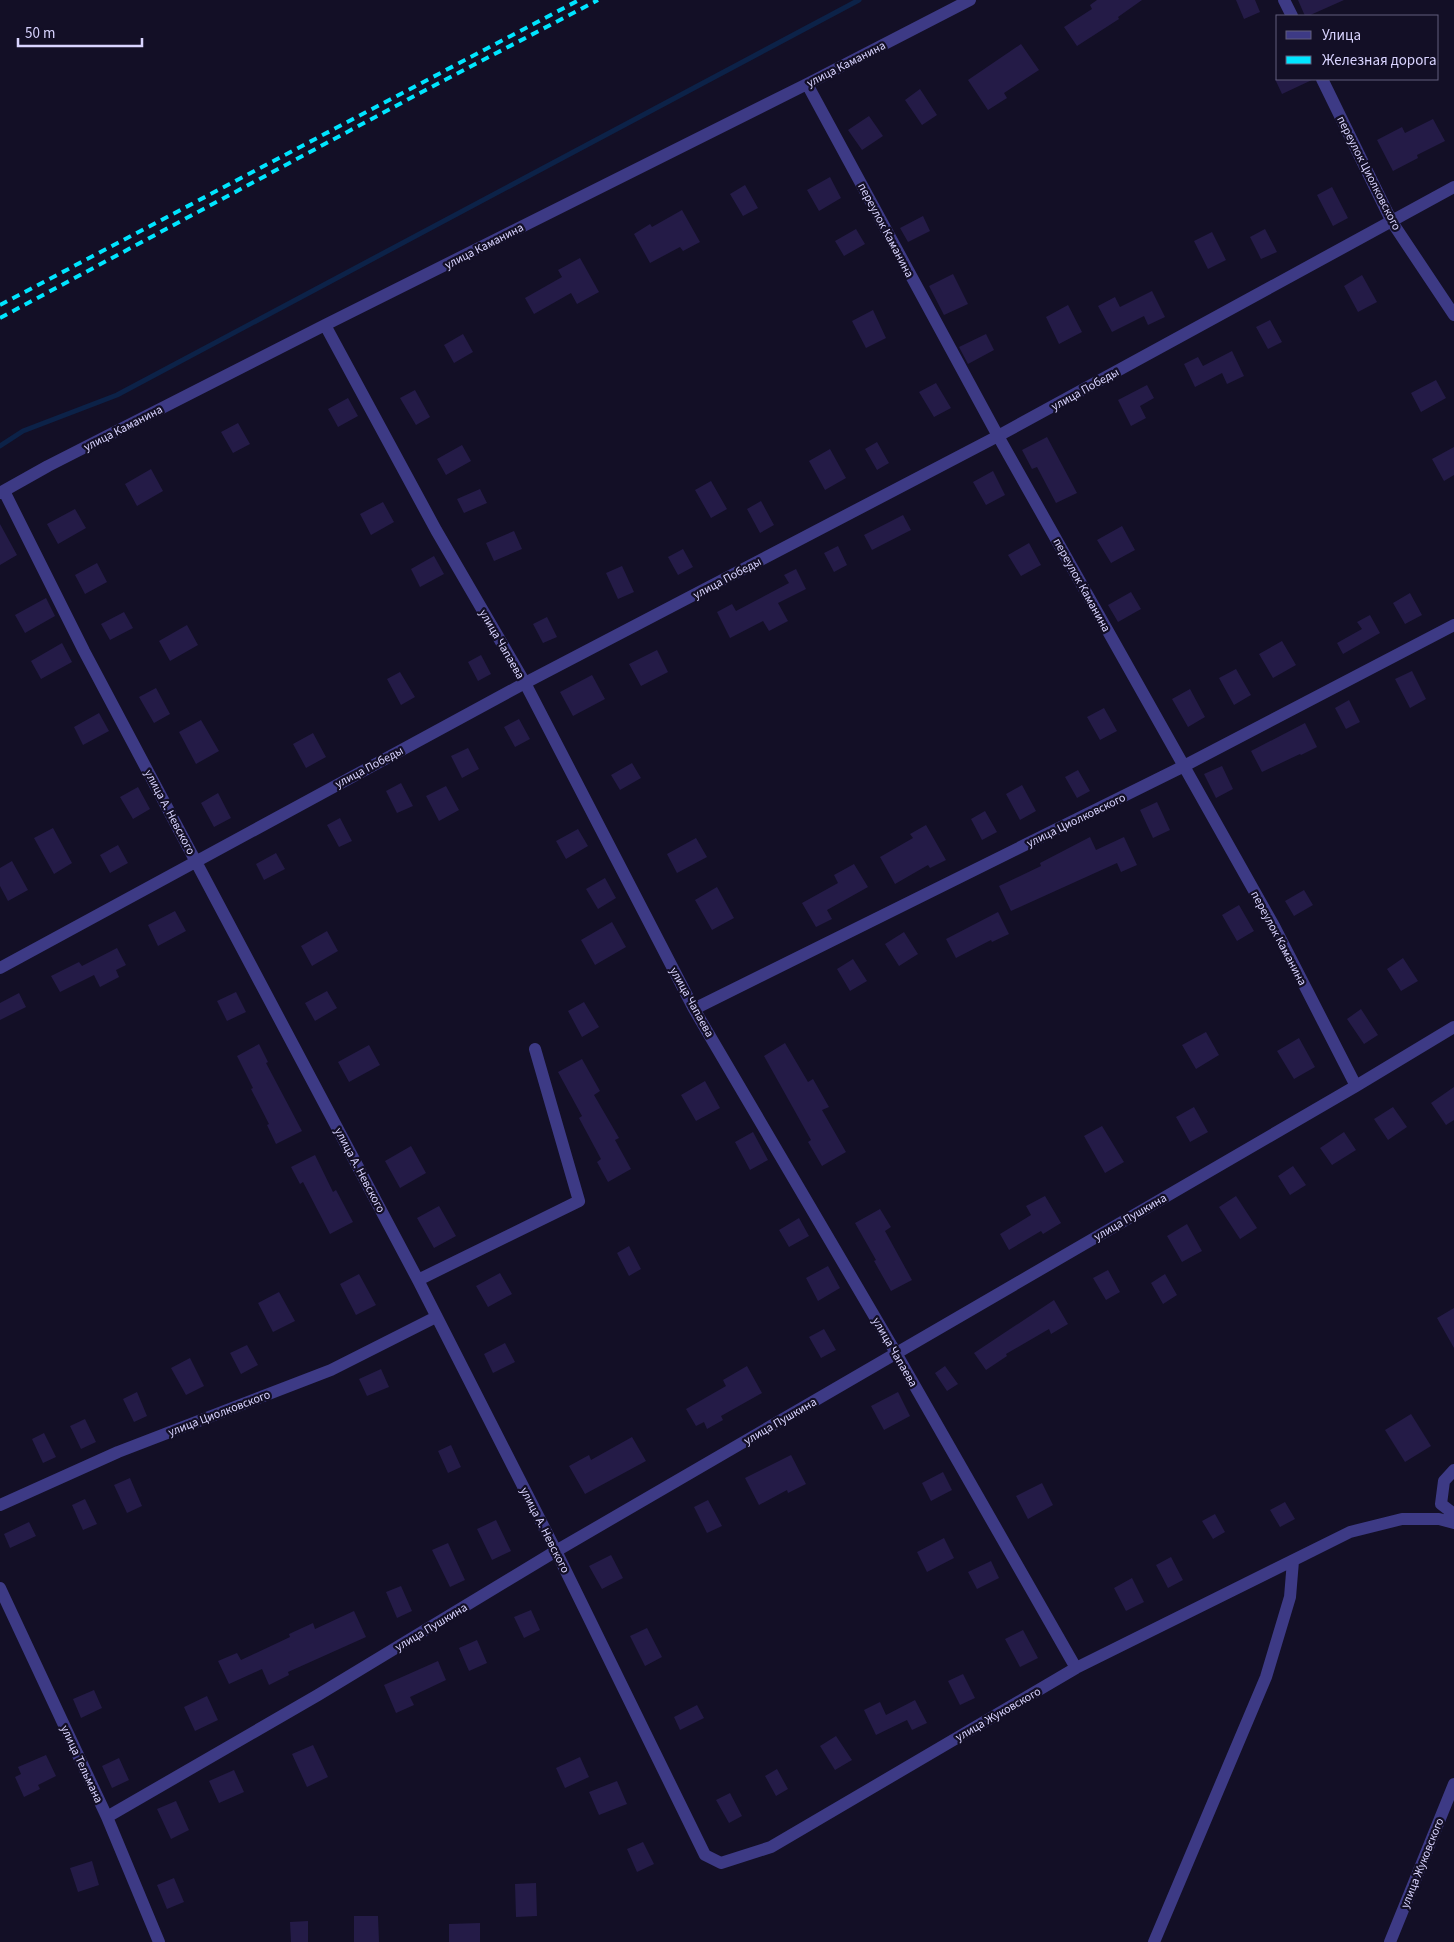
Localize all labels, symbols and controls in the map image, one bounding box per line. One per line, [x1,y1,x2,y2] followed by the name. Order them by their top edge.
[18,15,141,47] scale bar
[1276,15,1439,80] legend
[25,23,55,44] text: 50 m
[1322,25,1361,46] text: Улица
[804,37,889,92] street label: улица Каманина
[1322,50,1437,71] text: Железная дорога
[1332,113,1405,233] street label: переулок Циолковского
[853,180,918,281] street label: переулок Каманина
[442,219,527,274] street label: улица Каманина
[1048,364,1122,415] street label: улица Победы
[81,401,166,456] street label: улица Каманина
[1049,535,1114,635] street label: переулок Каманина
[690,553,764,604] street label: улица Победы
[475,606,528,682] street label: улица Чапаева
[332,742,406,793] street label: улица Победы
[140,767,199,858] street label: улица А. Невского
[1024,789,1129,852] street label: улица Циолковского
[1246,888,1311,989] street label: переулок Каманина
[665,964,718,1040] street label: улица Чапаева
[330,1125,389,1216] street label: улица А. Невского
[1091,1190,1170,1245] street label: улица Пушкина
[868,1314,921,1390] street label: улица Чапаева
[166,1386,273,1441] street label: улица Циолковского
[741,1394,820,1449] street label: улица Пушкина
[516,1484,574,1576] street label: улица А. Невского
[392,1599,471,1656] street label: улица Пушкина
[952,1683,1044,1746] street label: улица Жуковского
[56,1722,107,1806] street label: улица Тельмана
[1397,1815,1448,1911] street label: улица Жуковского

